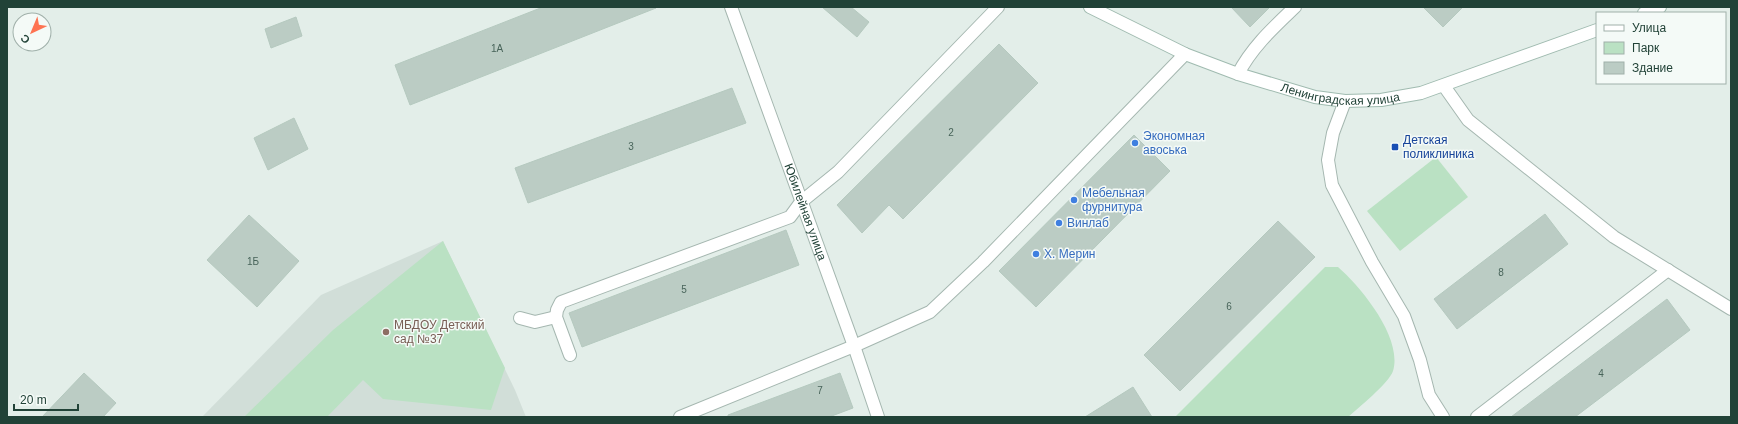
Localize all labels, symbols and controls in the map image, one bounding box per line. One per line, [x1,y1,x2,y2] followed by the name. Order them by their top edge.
[12,12,52,52] north arrow
[1596,12,1726,84] legend
[1632,21,1666,35] text: Улица
[18,32,32,46] text: С
[1632,41,1660,55] text: Парк
[491,43,503,54] house number: 1А
[1632,61,1673,75] text: Здание
[1279,80,1401,108] street label: Ленинградская улица
[948,127,954,138] house number: 2
[1143,129,1205,157] place label: Экономная авоська
[1403,133,1475,161] place label: Детская поликлиника
[1130,138,1140,148] marker: Экономная авоська
[628,141,634,152] house number: 3
[1390,142,1400,152] marker: Детская поликлиника
[781,161,829,263] street label: Юбилейная улица
[1082,186,1145,214] place label: Мебельная фурнитура
[1069,195,1079,205] marker: Мебельная фурнитура
[1067,216,1109,230] place label: Винлаб
[1054,218,1064,228] marker: Винлаб
[1044,247,1095,261] place label: Х. Мерин
[1031,249,1041,259] marker: Х. Мерин
[247,256,259,267] house number: 1Б
[1498,267,1504,278] house number: 8
[681,284,687,295] house number: 5
[1226,301,1232,312] house number: 6
[394,318,484,346] place label: МБДОУ Детский сад №37
[381,327,391,337] marker: МБДОУ Детский сад №37
[1598,368,1604,379] house number: 4
[817,385,823,396] house number: 7
[14,386,78,412] scale bar
[20,393,47,407] text: 20 m

